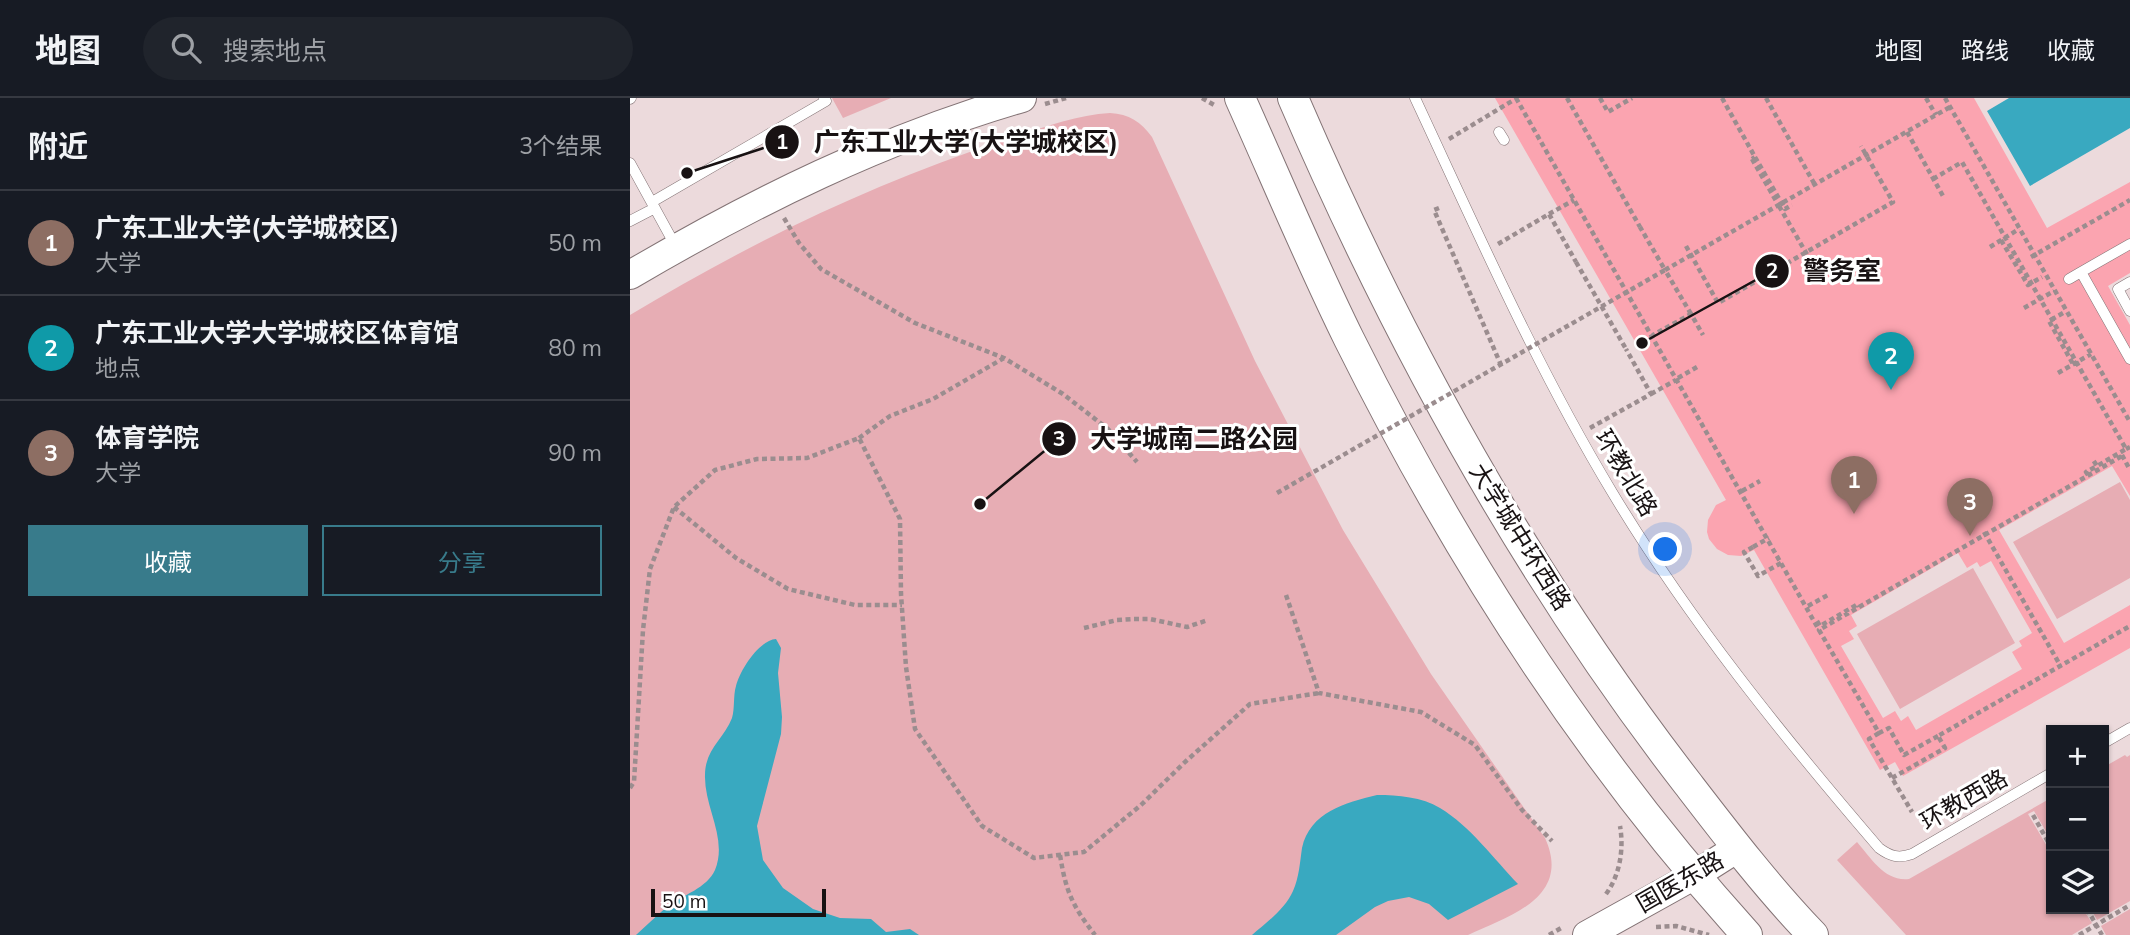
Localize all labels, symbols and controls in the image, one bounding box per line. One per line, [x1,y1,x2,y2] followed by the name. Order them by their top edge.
[143,17,633,80] search box
[35,29,101,70] text: 地图
[167,29,205,67] icon: search
[223,34,327,67] text: 搜索地点
[1875,35,1923,65] text: 地图
[1961,35,2009,65] text: 路线
[2047,35,2095,65] text: 收藏
[765,118,1132,165] callout: 广东工业大学(大学城校区)
[814,125,1118,158] text: 广东工业大学(大学城校区)
[28,127,88,165] text: 附近
[776,128,788,154] text: 1
[519,131,602,160] text: 3个结果
[95,211,400,244] text: 广东工业大学(大学城校区)
[44,228,58,257] text: 1
[548,228,602,257] text: 50 m
[95,248,141,277] text: 大学
[1754,248,1895,295] callout: 警务室
[1803,254,1881,287] text: 警务室
[1766,257,1778,283] text: 2
[95,316,459,349] text: 广东工业大学大学城校区体育馆
[1868,332,1914,390] pin: 2
[44,333,58,362] text: 2
[548,333,602,362] text: 80 m
[95,353,141,382] text: 地点
[1041,416,1312,463] callout: 大学城南二路公园
[95,421,199,454] text: 体育学院
[1090,422,1298,455] text: 大学城南二路公园
[1589,424,1664,521] street label: 环教北路
[1053,425,1065,451] text: 3
[44,438,58,467] text: 3
[548,438,602,467] text: 90 m
[1831,456,1877,514] pin: 1
[1464,457,1578,616] street label: 大学城中环西路
[95,458,141,487] text: 大学
[1947,478,1993,536] pin: 3
[28,525,308,596] button: 收藏
[322,525,602,596] button: 分享
[1648,532,1682,566] your location
[2046,725,2109,914] map controls
[2046,725,2109,788] button: +
[1914,762,2013,836] street label: 环教西路
[2046,788,2109,851] button: −
[1630,844,1729,918] street label: 国医东路
[2046,851,2109,914] button: layers
[651,886,826,918] scale bar
[662,889,706,913] text: 50 m

